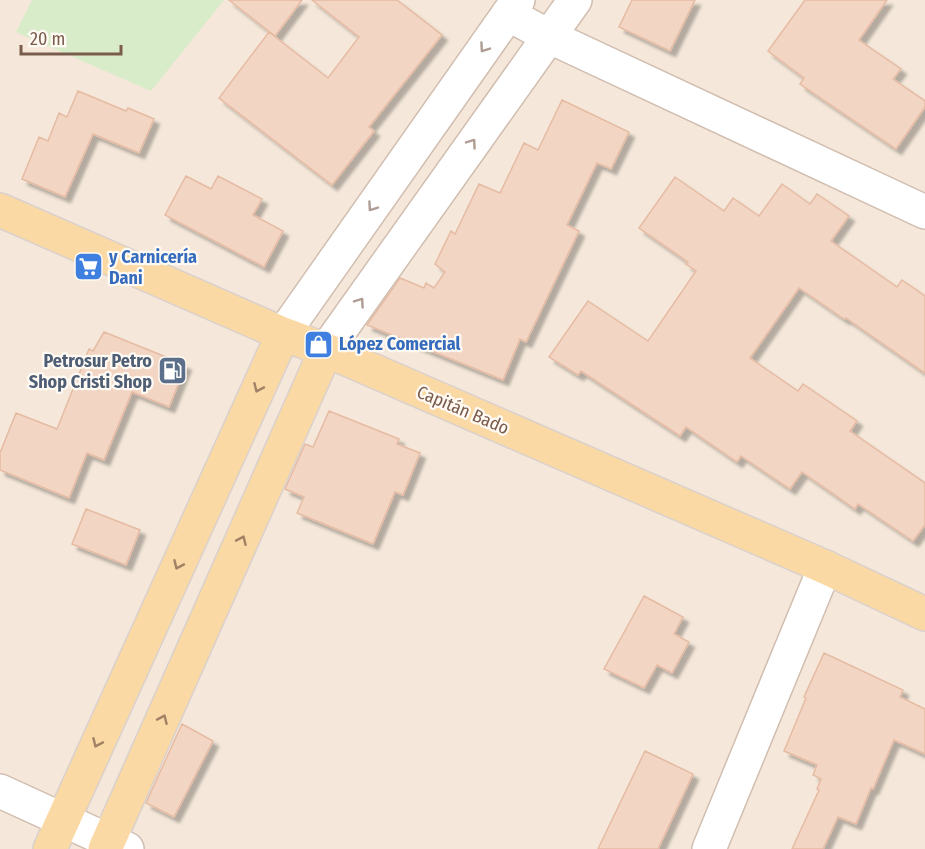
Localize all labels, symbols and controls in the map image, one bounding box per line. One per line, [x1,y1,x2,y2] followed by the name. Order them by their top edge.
[21,18,122,56] scale bar
[30,28,65,50] text: 20 m
[480,41,491,52] one-way arrow
[465,139,476,150] one-way arrow
[368,201,379,212] one-way arrow
[108,246,197,289] place label: y Carnicería Dani
[72,251,104,283] supermarket icon: y Carnicería Dani
[353,298,364,309] one-way arrow
[302,328,334,360] shop icon: López Comercial
[339,333,461,355] place label: López Comercial
[29,350,152,393] place label: Petrosur Petro Shop Cristi Shop
[157,355,189,387] fuel station icon: Petrosur Petro Shop Cristi Shop
[254,381,266,392] one-way arrow
[414,381,512,439] street label: Capitán Bado
[234,536,246,547] one-way arrow
[173,559,185,570] one-way arrow
[156,714,168,725] one-way arrow
[93,736,105,747] one-way arrow

